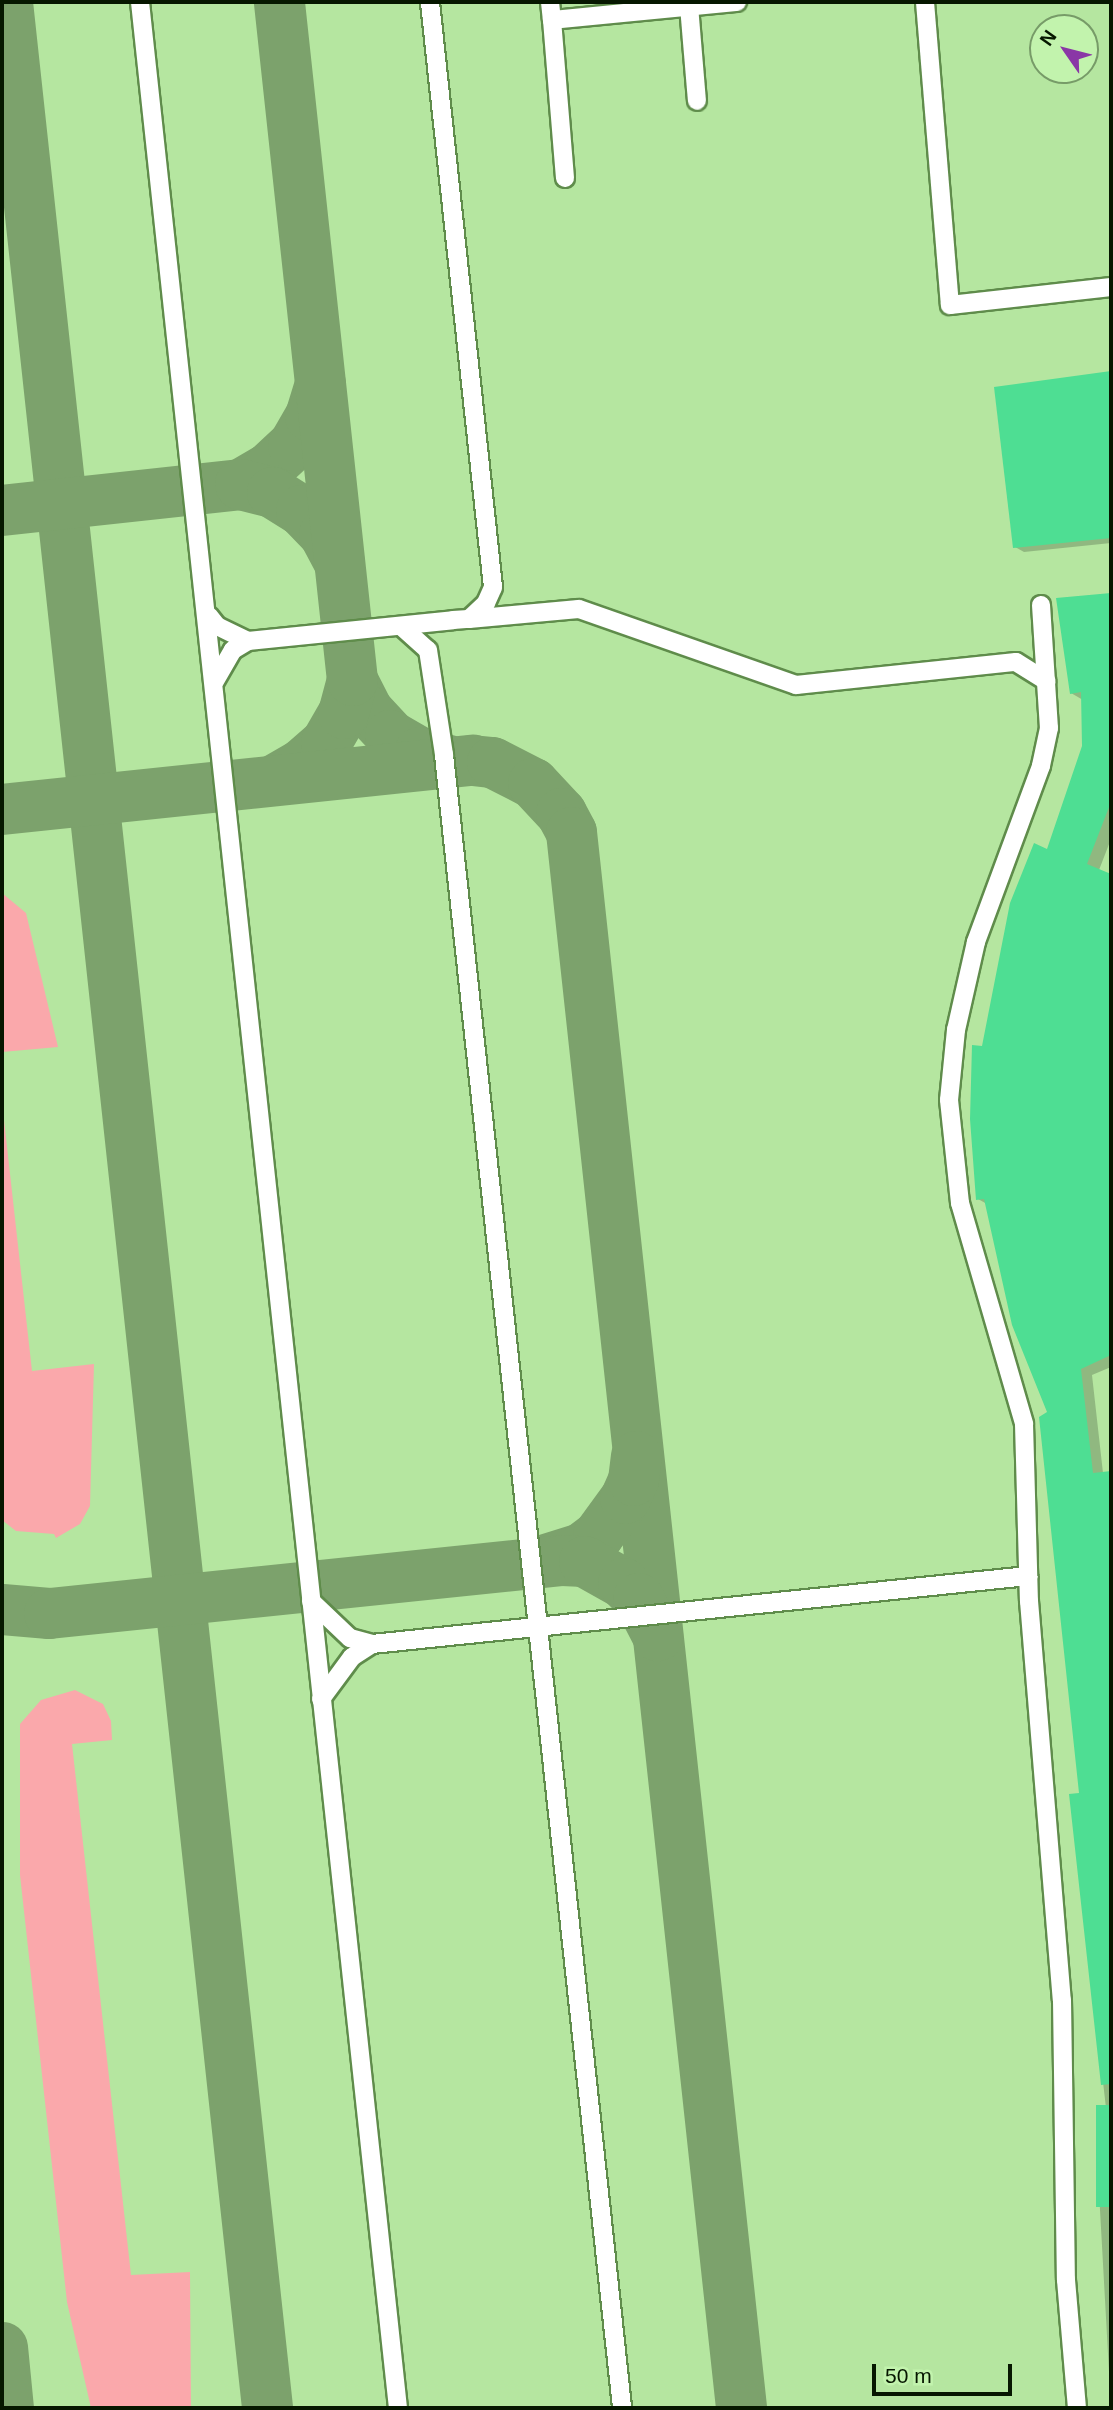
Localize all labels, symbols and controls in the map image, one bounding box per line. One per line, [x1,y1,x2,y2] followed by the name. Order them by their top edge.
[1029,14,1099,84] north arrow
[1035,26,1061,49] text: N
[875,2350,1015,2394] scale bar
[885,2364,932,2387] text: 50 m

